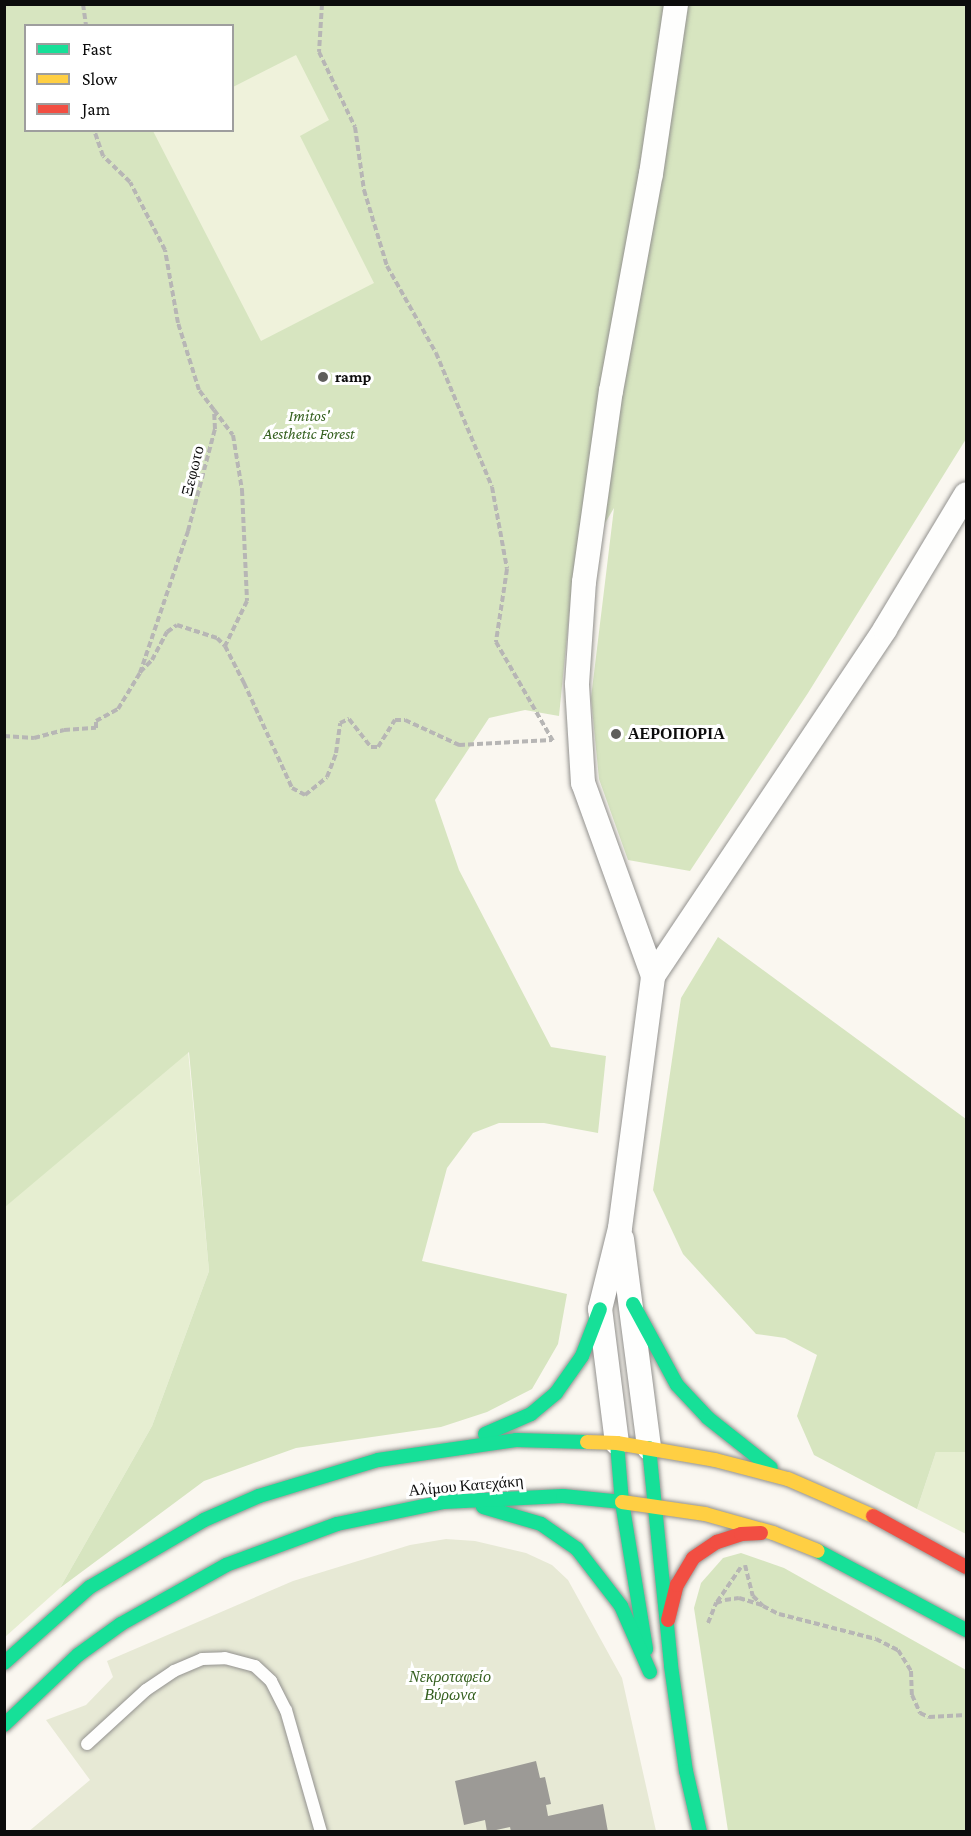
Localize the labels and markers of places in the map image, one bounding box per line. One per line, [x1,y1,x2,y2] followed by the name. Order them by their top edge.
[335,367,371,387] place label: ramp
[316,370,330,384] marker: ramp
[628,724,725,744] place label: ΑΕΡΟΠΟΡΙΑ
[609,727,623,741] marker: ΑΕΡΟΠΟΡΙΑ

